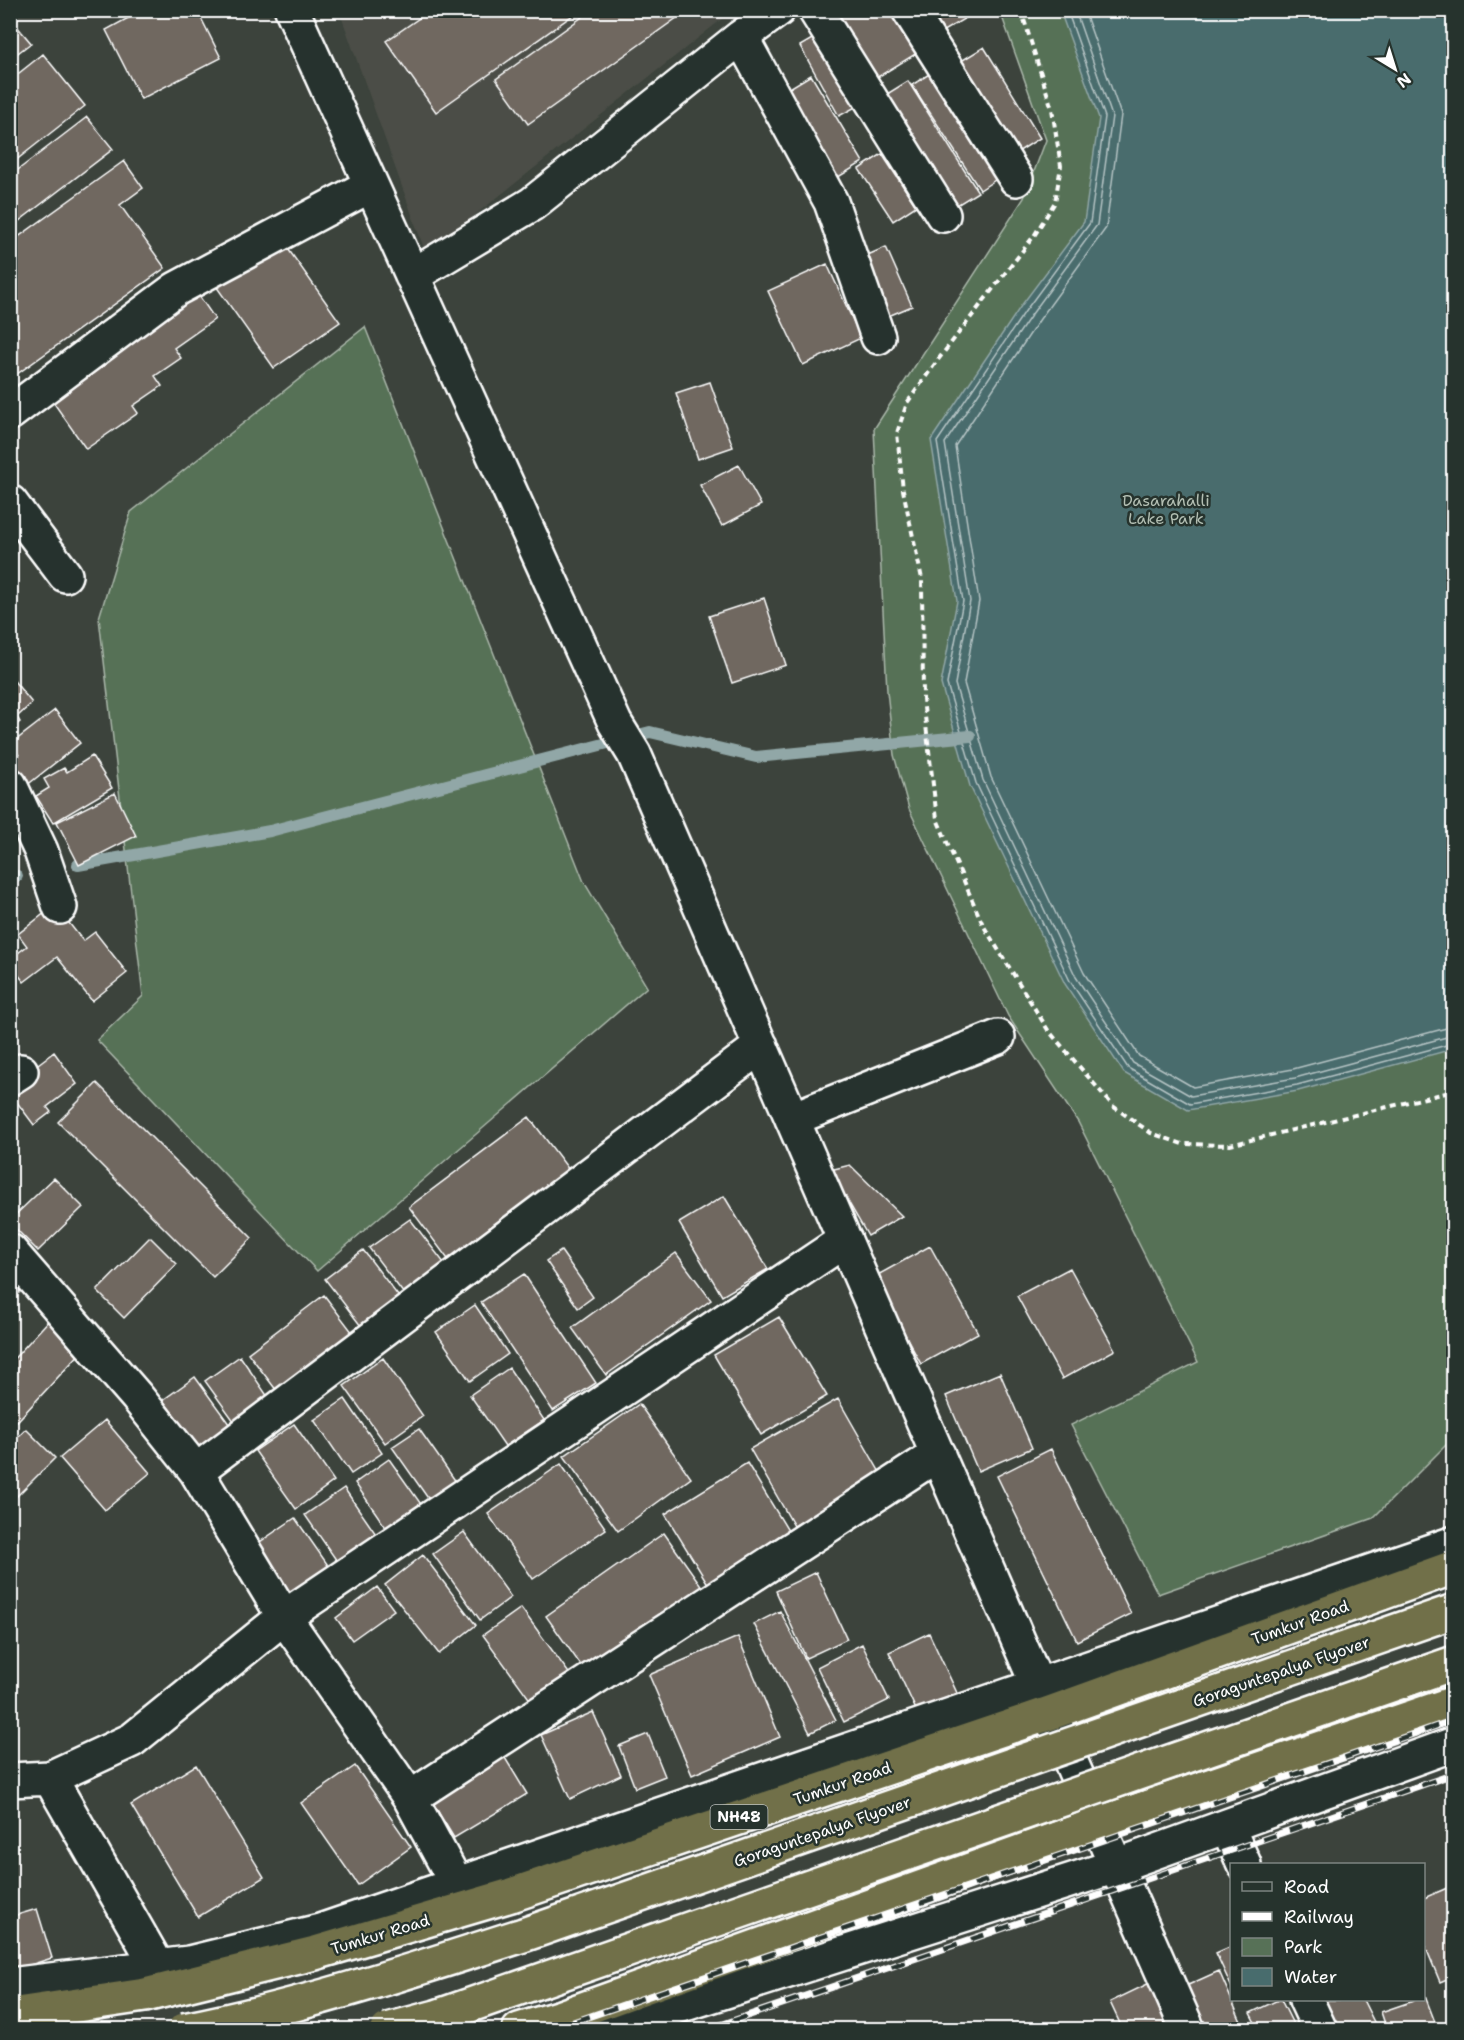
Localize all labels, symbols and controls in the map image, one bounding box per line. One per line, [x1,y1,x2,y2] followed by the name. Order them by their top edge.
[1365,39,1425,99] north arrow
[1392,68,1415,93] text: N
[1122,490,1210,529] park label: Dasarahalli Lake Park
[1249,1595,1352,1650] street label: Tumkur Road
[1190,1631,1373,1712] street label: Goraguntepalya Flyover
[790,1757,894,1810] street label: Tumkur Road
[731,1791,914,1872] street label: Goraguntepalya Flyover
[710,1805,768,1829] road number: NH48
[1230,1863,1425,2001] legend
[1284,1875,1329,1899] text: Road
[1284,1905,1354,1929] text: Railway
[328,1910,432,1959] street label: Tumkur Road
[1284,1935,1323,1959] text: Park
[1284,1965,1337,1989] text: Water

